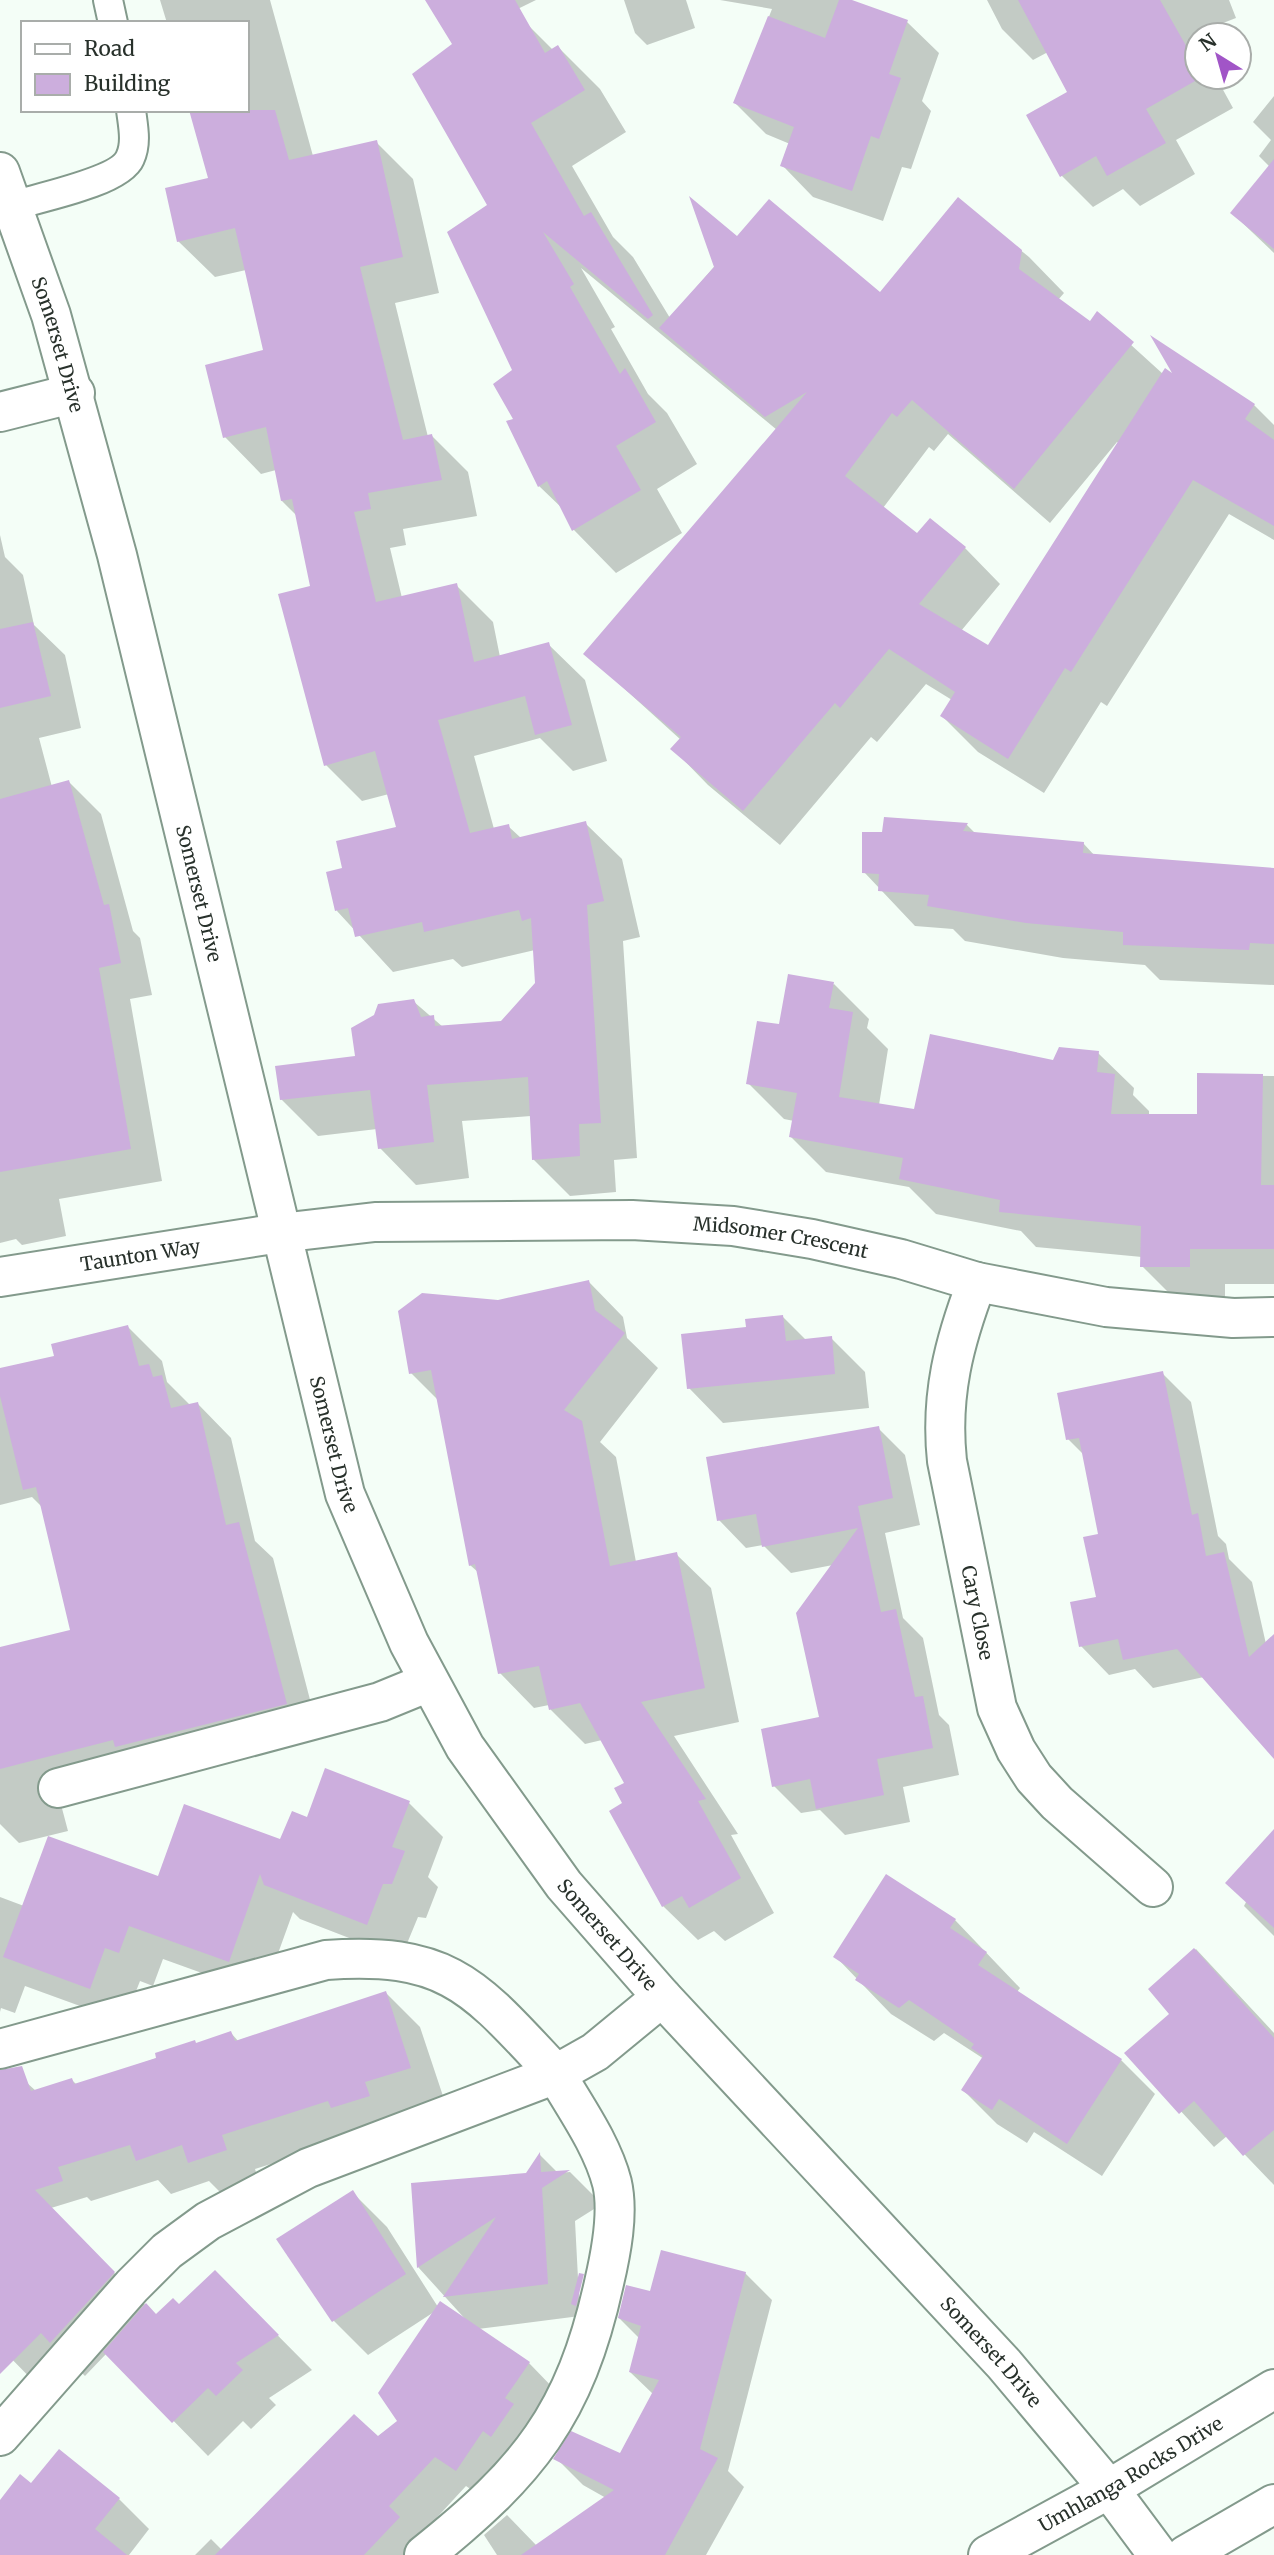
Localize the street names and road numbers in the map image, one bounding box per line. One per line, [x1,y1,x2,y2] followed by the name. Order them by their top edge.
[26,273,89,415] street label: Somerset Drive
[171,822,227,965] street label: Somerset Drive
[692,1212,871,1263] street label: Midsomer Crescent
[78,1234,202,1276] street label: Taunton Way
[305,1373,364,1516] street label: Somerset Drive
[956,1563,999,1662] street label: Cary Close
[552,1874,663,1995] street label: Somerset Drive
[935,2292,1047,2412] street label: Somerset Drive
[1034,2411,1227,2537] street label: Umhlanga Rocks Drive

